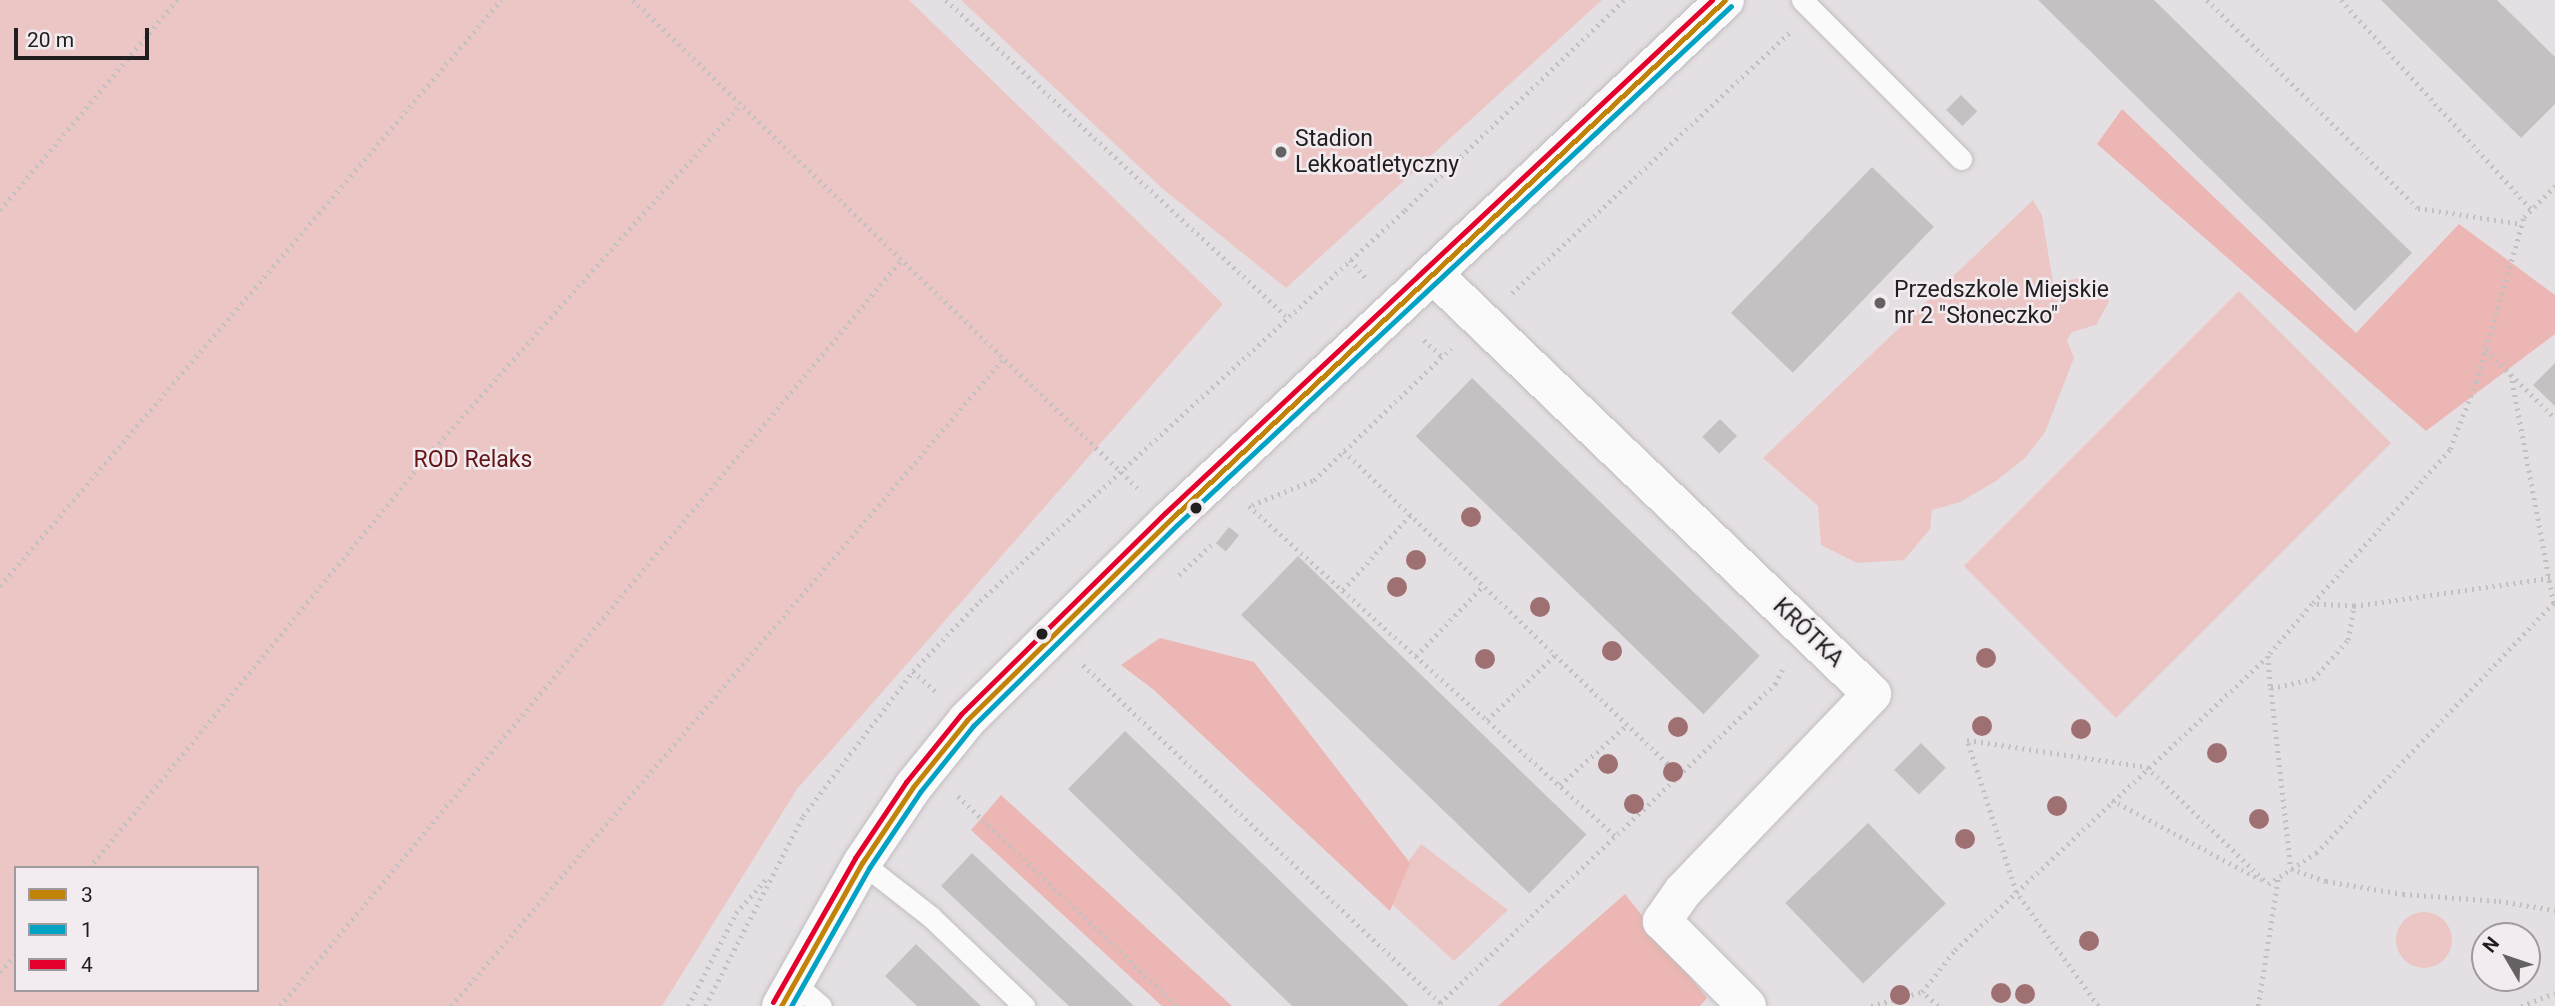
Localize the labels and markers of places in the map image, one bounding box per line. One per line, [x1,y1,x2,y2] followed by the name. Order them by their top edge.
[1295,125,1459,179] place label: Stadion Lekkoatletyczny
[1273,144,1289,160] marker: Stadion Lekkoatletyczny
[1894,276,2109,330] place label: Przedszkole Miejskie nr 2 "Słoneczko"
[1872,295,1888,311] marker: Przedszkole Miejskie nr 2 "Słoneczko"
[1189,501,1203,515] unlabelled marker
[1035,627,1049,641] unlabelled marker

